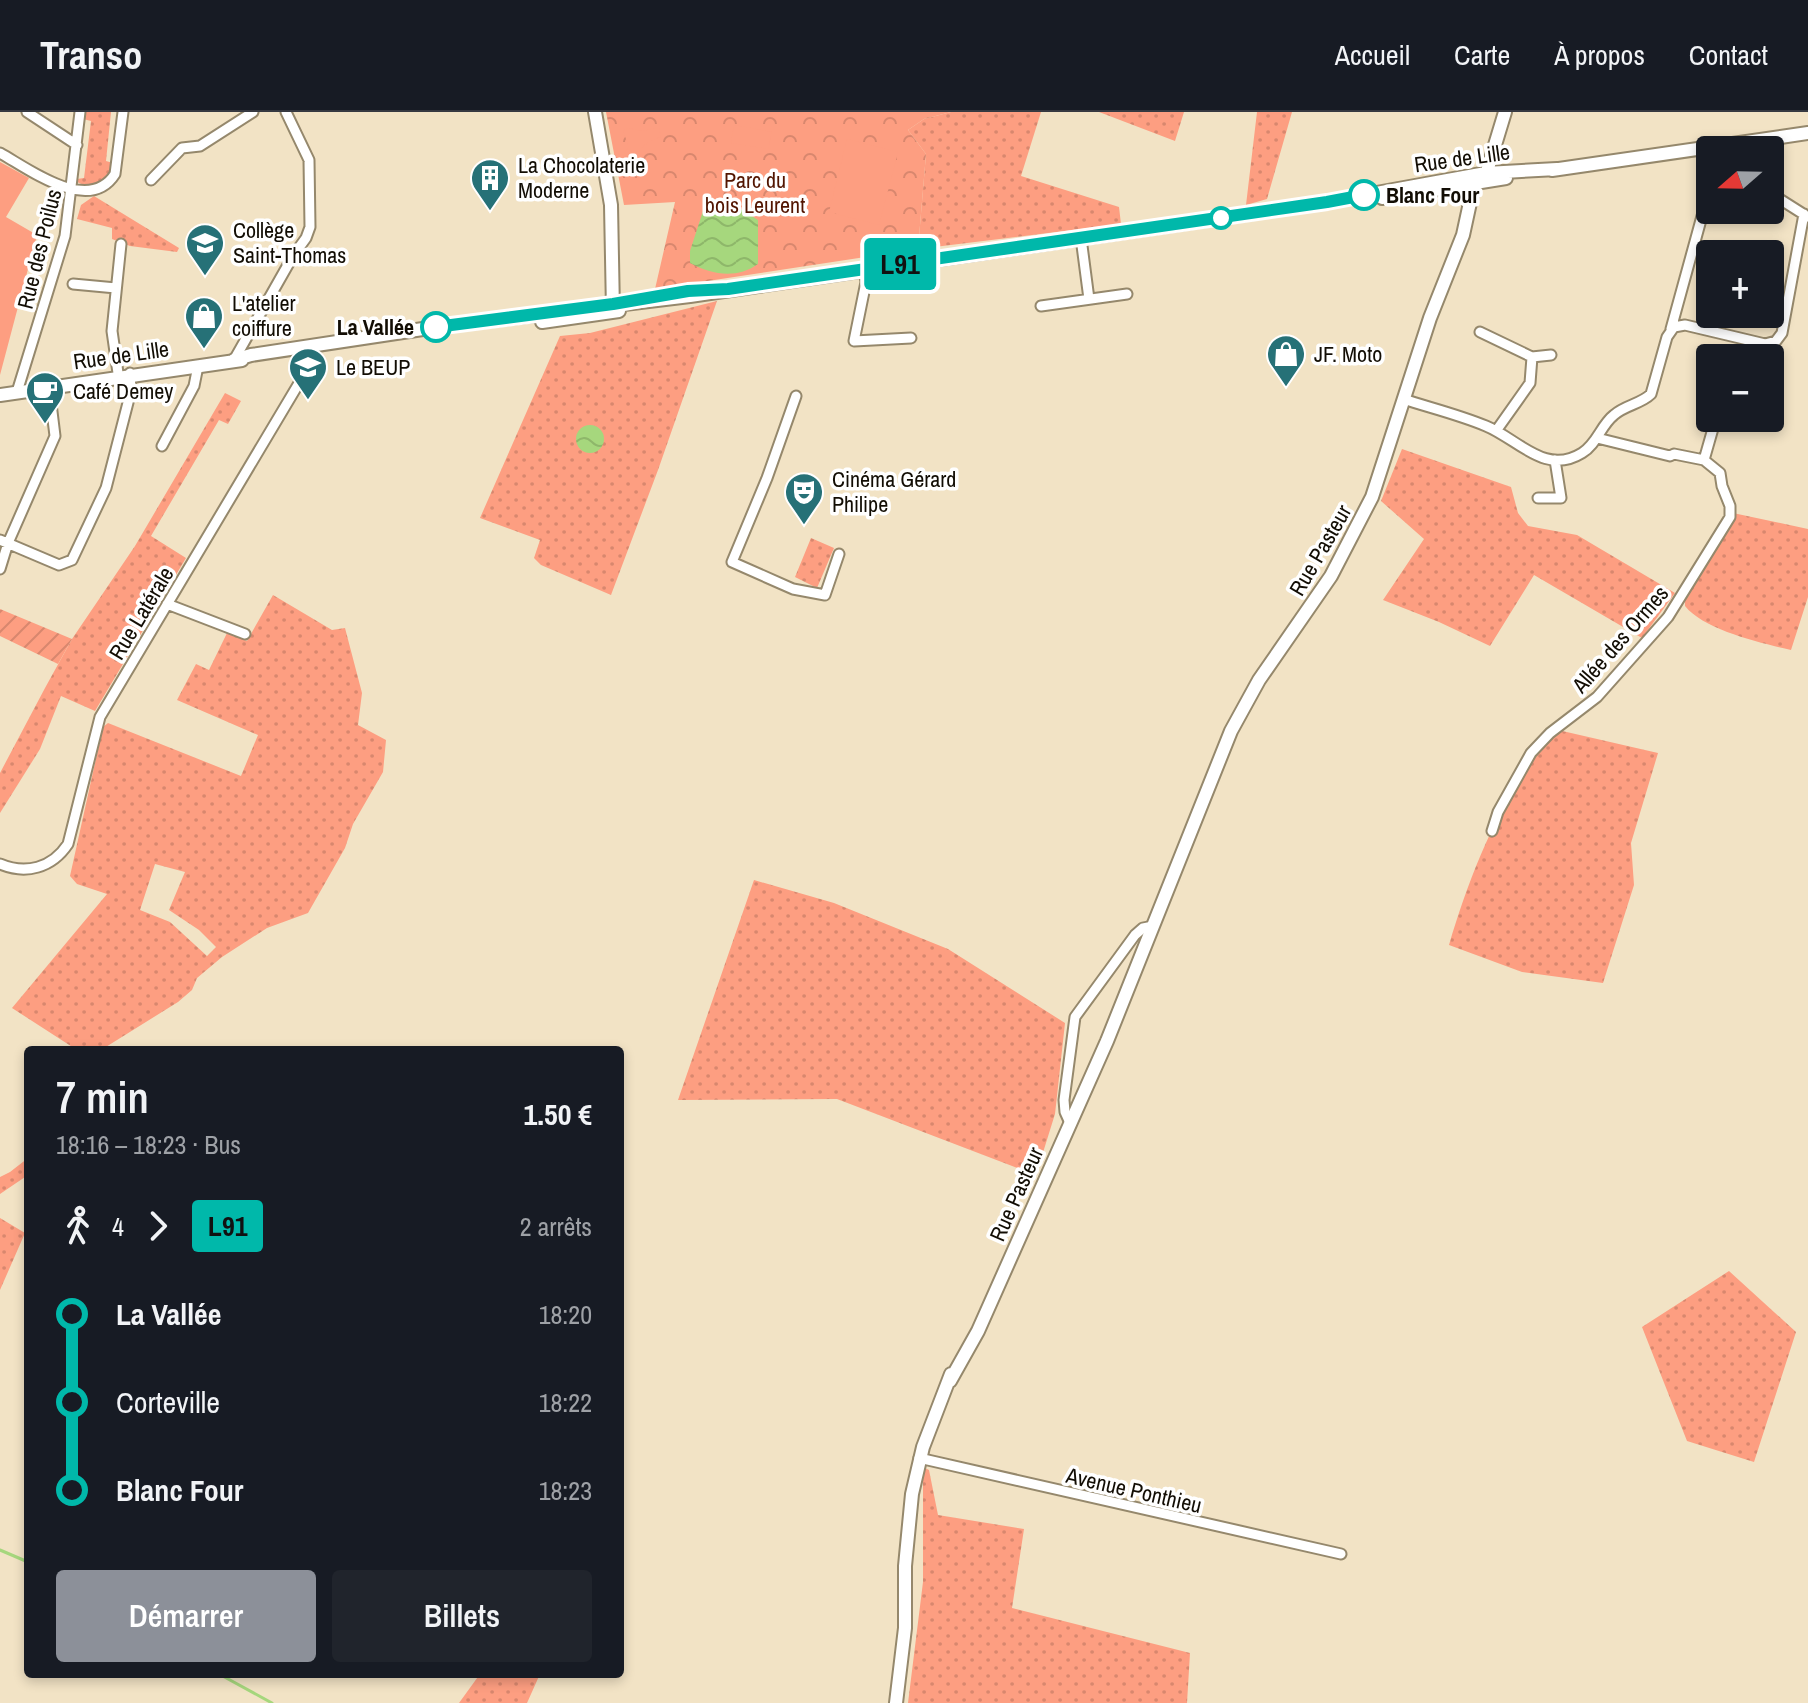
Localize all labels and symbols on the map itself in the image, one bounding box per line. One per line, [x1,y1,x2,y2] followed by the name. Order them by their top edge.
[1412,136,1512,180] street label: Rue de Lille
[1696,136,1784,224] north arrow
[518,150,645,205] place label: La Chocolaterie Moderne
[469,157,511,212] building icon: La Chocolaterie Moderne
[705,165,805,220] park label: Parc du bois Leurent
[1349,180,1379,210] marker: Blanc Four
[1386,180,1479,210] place label: Blanc Four
[10,186,68,312] street label: Rue des Poilus
[1210,207,1232,229] unlabelled marker
[233,215,346,270] place label: Collège Saint-Thomas
[184,222,226,277] school or university icon: Collège Saint-Thomas
[854,238,946,290] line badge: L91
[232,288,296,343] place label: L'atelier coiffure
[183,295,225,350] shop icon: L'atelier coiffure
[337,312,414,342] place label: La Vallée
[421,312,451,342] marker: La Vallée
[71,333,171,377] street label: Rue de Lille
[1265,333,1307,388] shop icon: JF. Moto
[1314,339,1382,369] place label: JF. Moto
[287,346,329,401] school or university icon: Le BEUP
[336,352,410,382] place label: Le BEUP
[24,370,66,425] cafe icon: Café Demey
[73,376,173,406] place label: Café Demey
[832,464,956,519] place label: Cinéma Gérard Philipe
[783,471,825,526] theatre icon: Cinéma Gérard Philipe
[1282,499,1358,601] street label: Rue Pasteur
[102,561,180,665] street label: Rue Latérale
[1564,579,1675,700] street label: Allée des Ormes
[982,1142,1050,1246] street label: Rue Pasteur
[1062,1460,1205,1520] street label: Avenue Ponthieu

